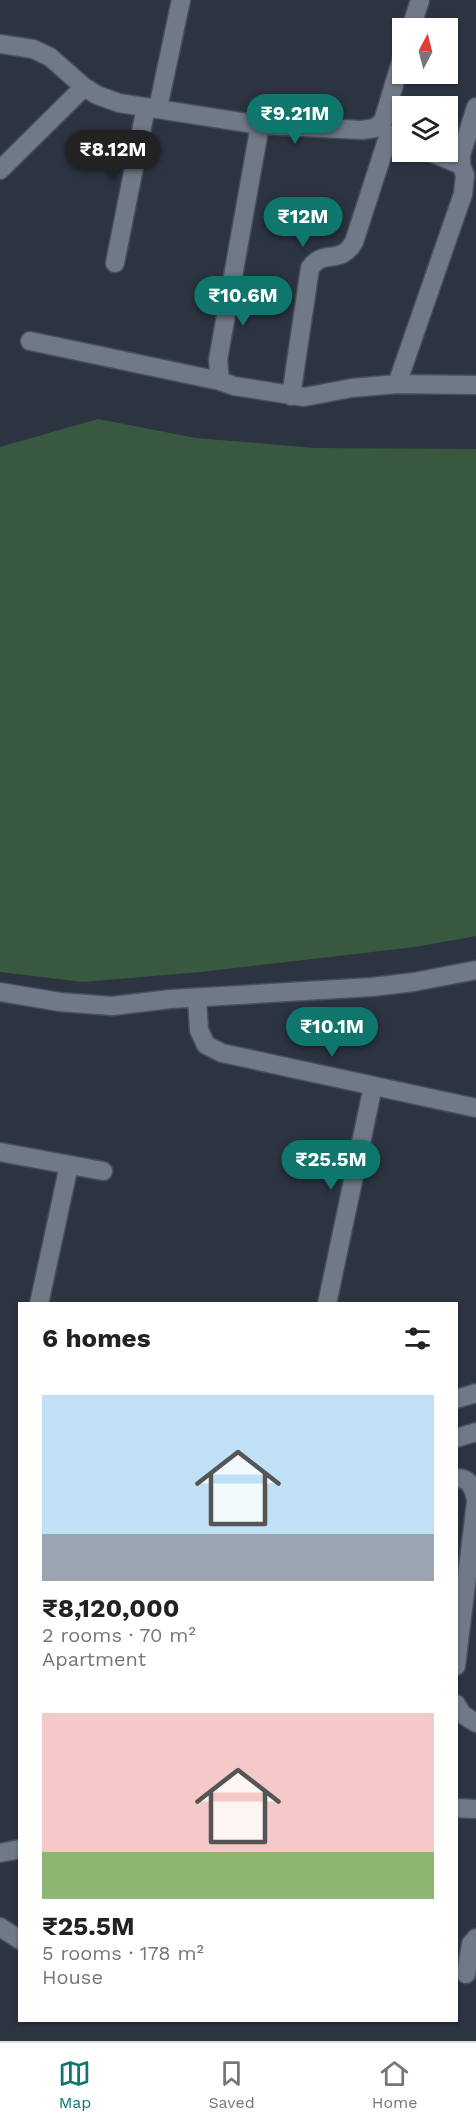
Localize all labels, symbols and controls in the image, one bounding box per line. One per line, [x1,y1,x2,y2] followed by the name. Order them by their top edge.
[392,18,458,84] north arrow
[392,18,458,162] map controls
[246,94,344,145] pin: ₹9.21M
[392,96,458,162] button: layers
[261,101,329,125] text: ₹9.21M
[64,130,162,181] pin: ₹8.12M
[79,137,147,161] text: ₹8.12M
[267,197,339,248] pin: ₹12M
[278,204,328,228] text: ₹12M
[194,276,292,327] pin: ₹10.6M
[208,283,278,307] text: ₹10.6M
[283,1007,381,1058] pin: ₹10.1M
[300,1014,364,1038] text: ₹10.1M
[282,1140,380,1191] pin: ₹25.5M
[295,1147,367,1171] text: ₹25.5M
[401,1322,434,1355] icon: filters
[42,1323,151,1353] text: 6 homes
[184,1434,292,1542] icon: home
[42,1593,180,1623] text: ₹8,120,000
[42,1623,196,1647] text: 2 rooms · 70 m²
[42,1647,146,1671] text: Apartment
[184,1752,292,1860] icon: home
[42,1911,135,1941] text: ₹25.5M
[42,1941,204,1965] text: 5 rooms · 178 m²
[42,1965,103,1989] text: House
[58,2057,91,2112] tab: Map
[208,2057,255,2112] tab: Saved
[372,2057,418,2112] tab: Home

